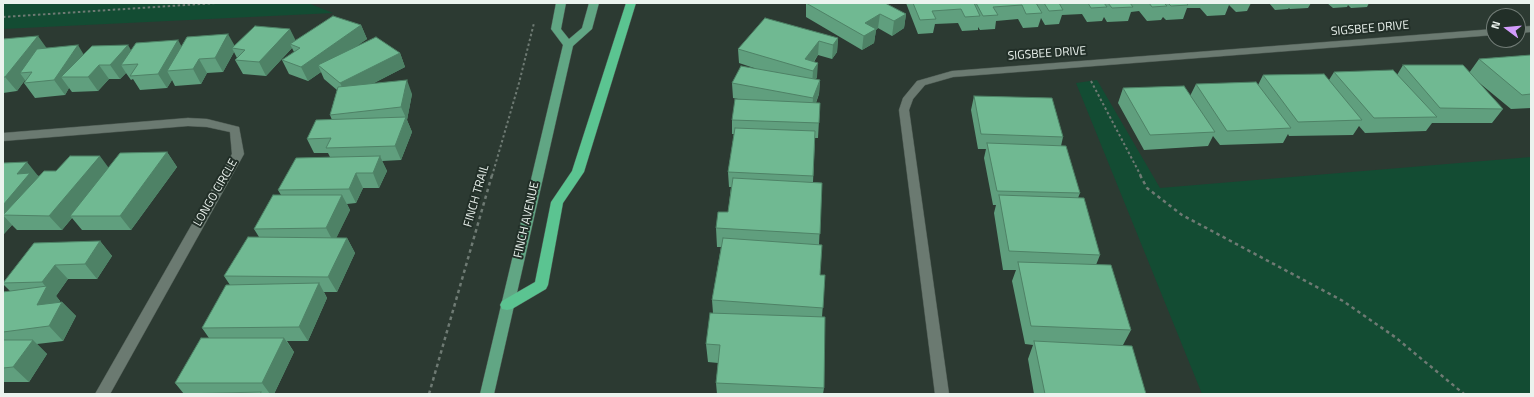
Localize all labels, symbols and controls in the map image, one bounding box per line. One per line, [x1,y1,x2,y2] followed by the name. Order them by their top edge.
[1486,8,1526,48] north arrow
[1330,18,1410,40] street label: SIGSBEE DRIVE
[1487,19,1504,31] text: N
[1007,44,1087,64] street label: SIGSBEE DRIVE
[191,157,241,229] street label: LONGO CIRCLE
[461,163,493,229] street label: FINCH TRAIL
[511,181,543,259] street label: FINCH AVENUE

